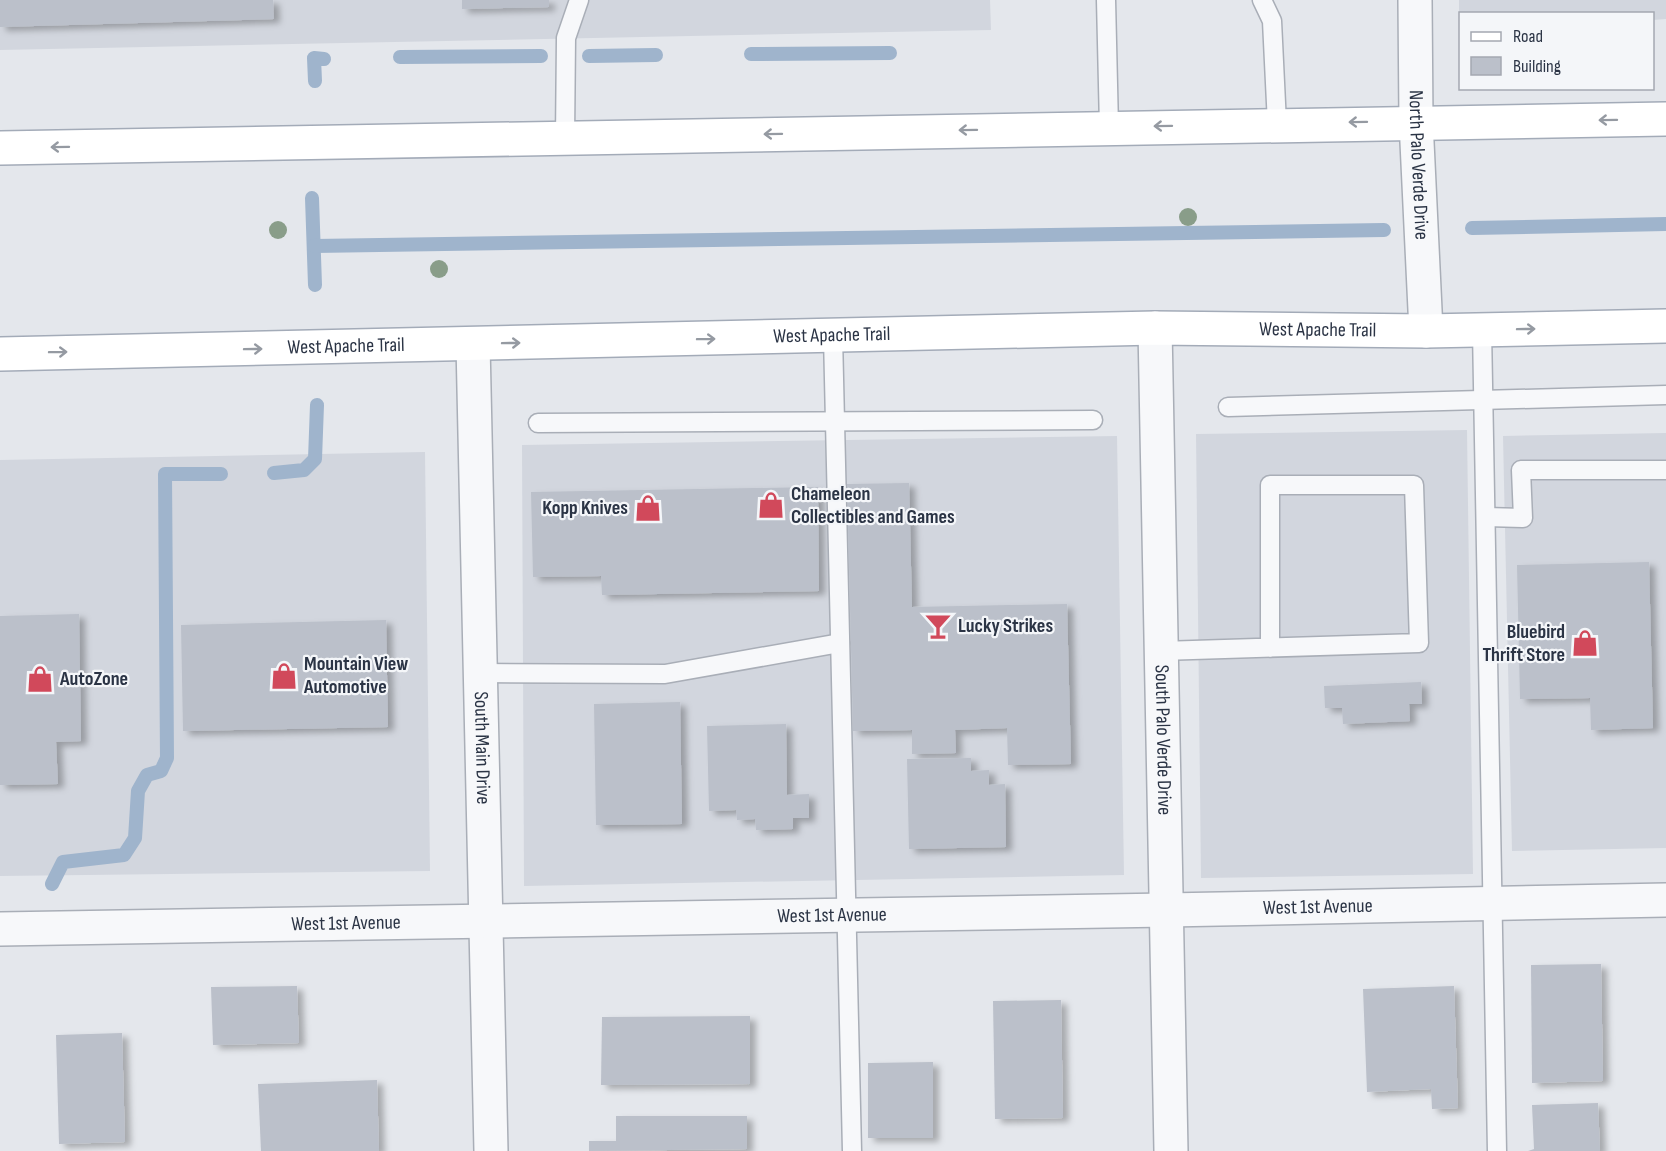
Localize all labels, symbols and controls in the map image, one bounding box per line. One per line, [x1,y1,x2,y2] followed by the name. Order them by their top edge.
[1459,12,1654,90] legend
[1513,26,1543,47] text: Road
[1513,56,1561,77] text: Building
[1404,90,1434,240] street label: North Palo Verde Drive
[1598,114,1618,126] one-way arrow
[1348,117,1368,128] one-way arrow
[1153,120,1173,132] one-way arrow
[959,124,979,136] one-way arrow
[764,128,784,140] one-way arrow
[51,141,71,153] one-way arrow
[1259,317,1376,342] street label: West Apache Trail
[773,322,891,349] street label: West Apache Trail
[1516,323,1536,335] one-way arrow
[287,333,405,360] street label: West Apache Trail
[696,333,716,344] one-way arrow
[501,337,521,349] one-way arrow
[243,343,263,354] one-way arrow
[48,347,68,358] one-way arrow
[791,482,955,529] place label: Chameleon Collectibles and Games
[756,490,786,520] shop icon: Chameleon Collectibles and Games
[633,493,663,523] shop icon: Kopp Knives
[542,496,628,520] place label: Kopp Knives
[923,611,953,641] bar icon: Lucky Strikes
[958,614,1053,638] place label: Lucky Strikes
[1482,620,1565,667] place label: Bluebird Thrift Store
[1570,628,1600,658] shop icon: Bluebird Thrift Store
[303,652,408,699] place label: Mountain View Automotive
[269,661,299,691] shop icon: Mountain View Automotive
[25,664,55,694] shop icon: AutoZone
[1150,664,1176,815] street label: South Palo Verde Drive
[59,667,128,691] place label: AutoZone
[469,691,495,805] street label: South Main Drive
[1263,894,1373,920] street label: West 1st Avenue
[777,903,887,928] street label: West 1st Avenue
[291,910,401,936] street label: West 1st Avenue

